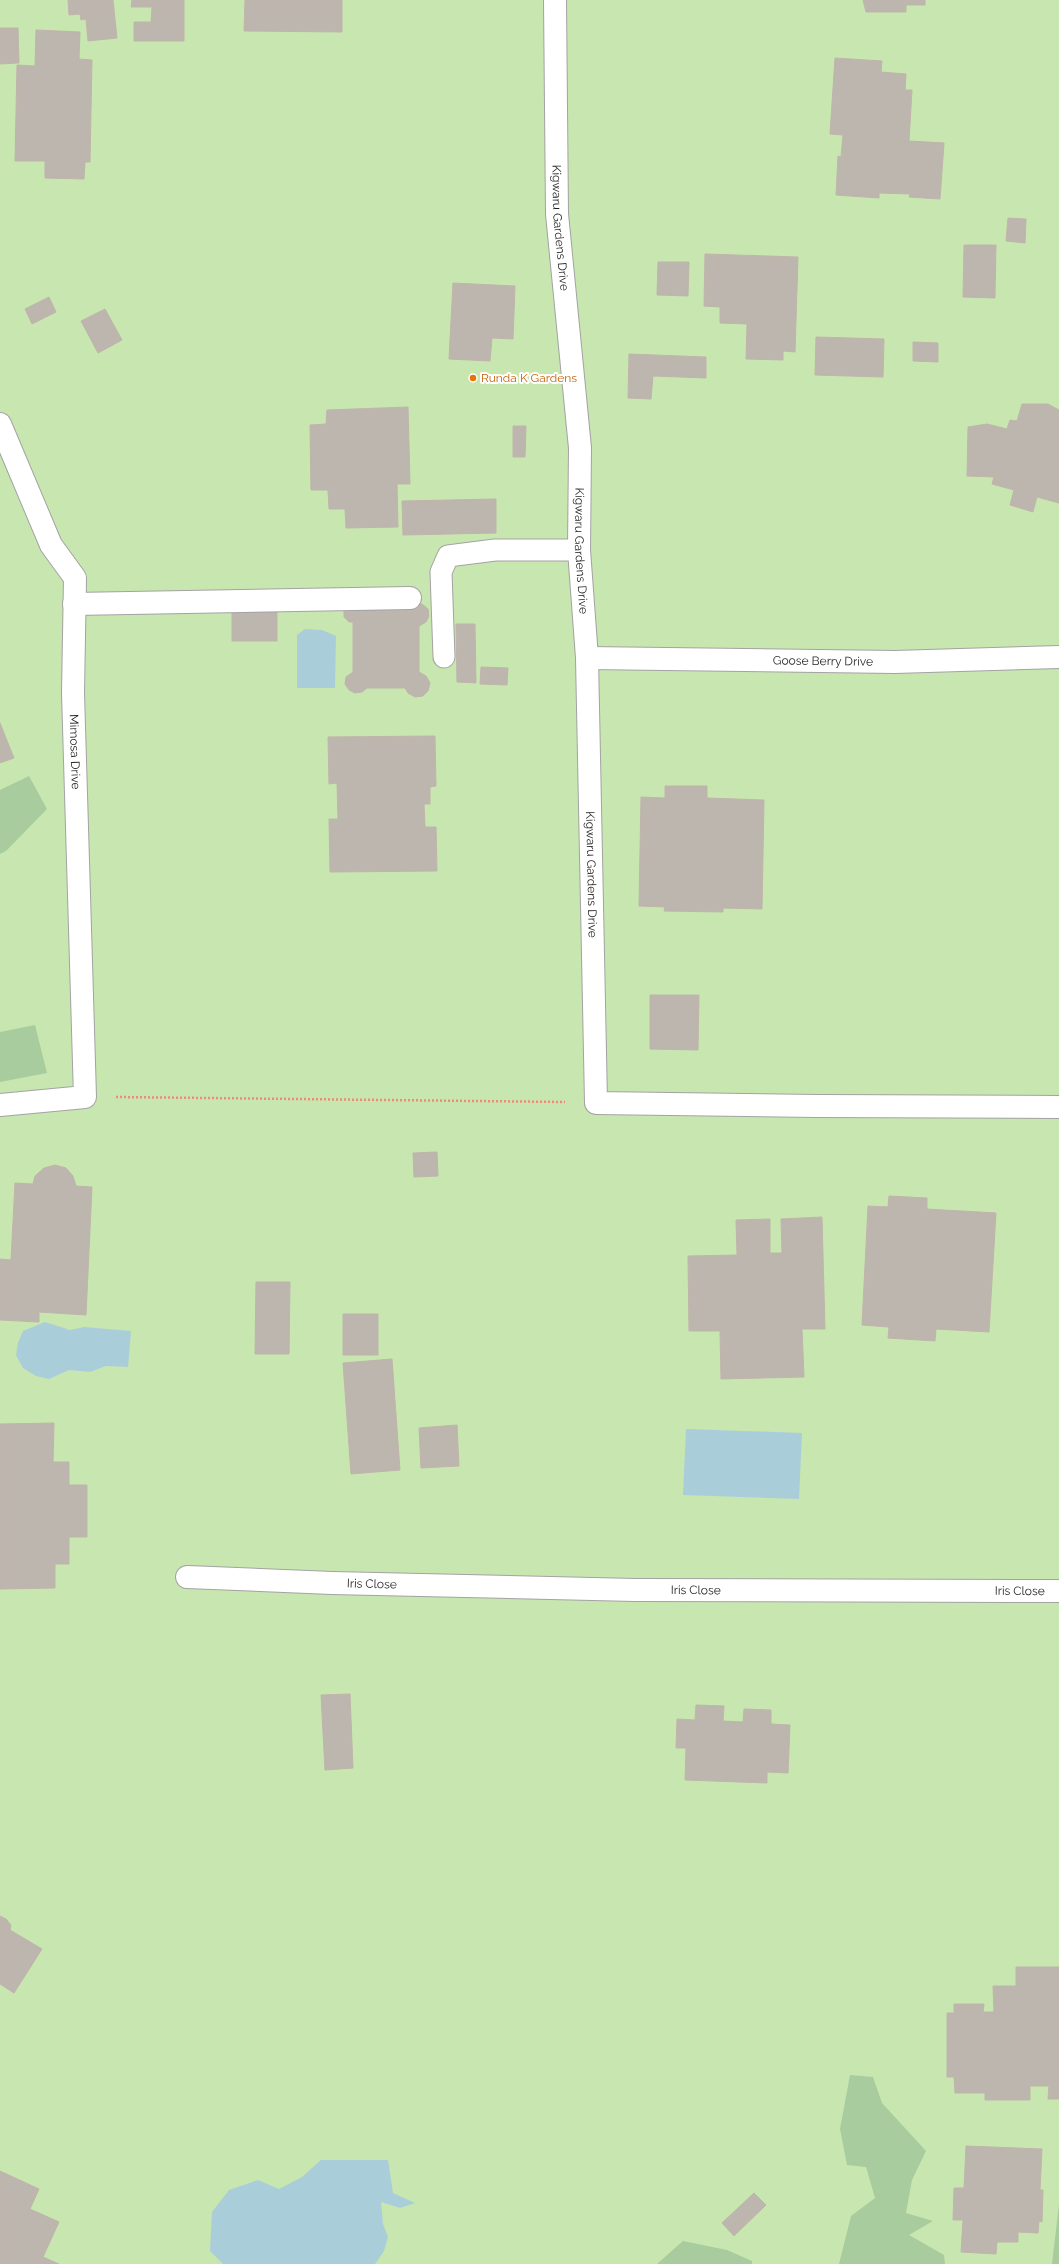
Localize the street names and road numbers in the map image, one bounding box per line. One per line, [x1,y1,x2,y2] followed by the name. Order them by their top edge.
[550,165,572,292] street label: Kigwaru Gardens Drive
[572,488,591,614] street label: Kigwaru Gardens Drive
[773,653,873,669] street label: Goose Berry Drive
[67,714,83,790] street label: Mimosa Drive
[583,811,600,938] street label: Kigwaru Gardens Drive
[347,1576,397,1591] street label: Iris Close
[671,1583,721,1597] street label: Iris Close
[995,1584,1045,1598] street label: Iris Close

